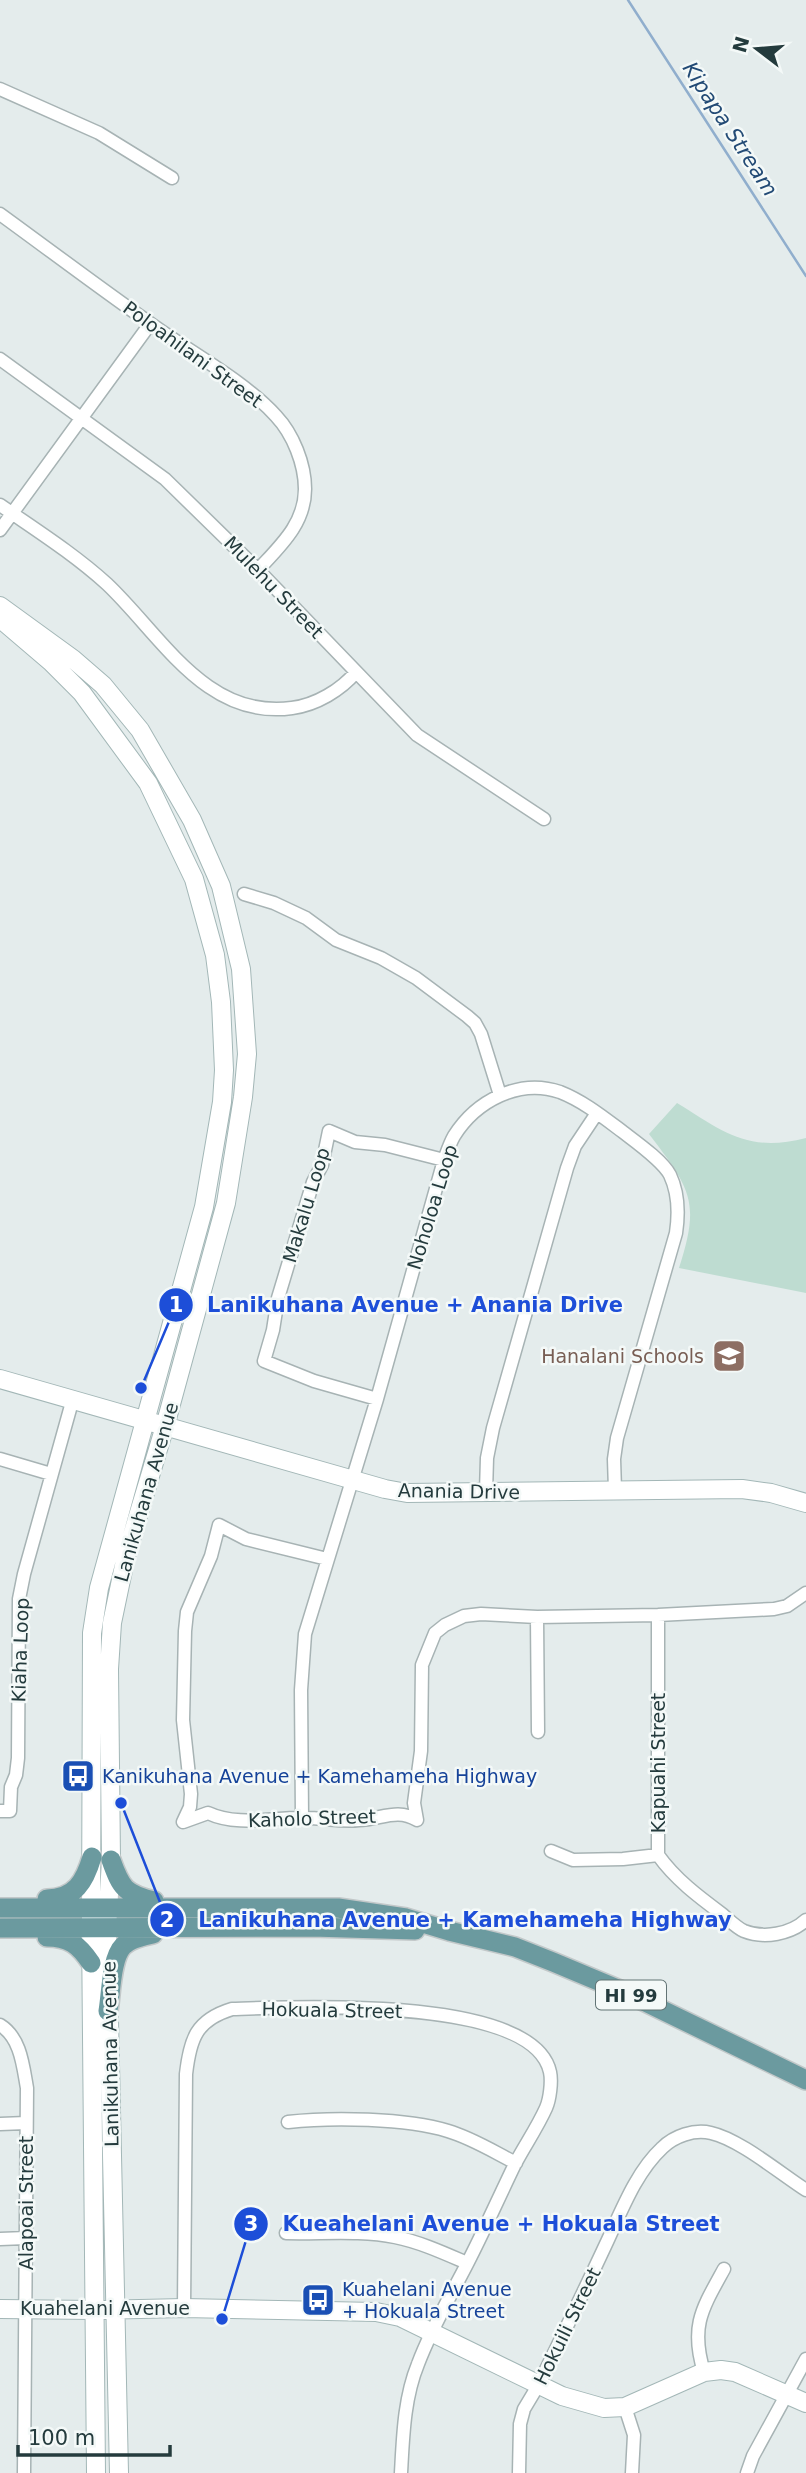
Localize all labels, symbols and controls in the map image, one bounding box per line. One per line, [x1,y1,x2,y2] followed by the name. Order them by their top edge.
[722,14,792,84] north arrow
[728,34,753,55] text: N
[678,57,782,201] water label: Kipapa Stream
[119,296,267,412] street label: Poloahilani Street
[220,531,328,643] street label: Mulehu Street
[403,1142,461,1272] street label: Noholoa Loop
[278,1145,334,1265] street label: Makalu Loop
[158,1284,637,1326] callout: Lanikuhana Avenue + Anania Drive
[169,1293,183,1317] text: 1
[207,1293,623,1317] text: Lanikuhana Avenue + Anania Drive
[710,1337,748,1375] school or university icon: Hanalani Schools
[541,1345,704,1367] place label: Hanalani Schools
[110,1400,182,1584] street label: Lanikuhana Avenue
[398,1479,520,1503] street label: Anania Drive
[7,1597,33,1703] street label: Kiaha Loop
[647,1693,669,1833] street label: Kapuahi Street
[59,1757,97,1795] bus stop icon: Kanikuhana Avenue + Kamehameha Highway
[102,1765,537,1787] place label: Kanikuhana Avenue + Kamehameha Highway
[248,1805,376,1831] street label: Kaholo Street
[149,1899,746,1941] callout: Lanikuhana Avenue + Kamehameha Highway
[160,1908,174,1932] text: 2
[198,1908,732,1932] text: Lanikuhana Avenue + Kamehameha Highway
[97,1961,123,2147] street label: Lanikuhana Avenue
[596,1980,666,2010] road number: HI 99
[261,1998,403,2022] street label: Hokuala Street
[15,2136,37,2270] street label: Alapoai Street
[234,2203,734,2245] callout: Kueahelani Avenue + Hokuala Street
[244,2212,258,2236] text: 3
[283,2212,719,2236] text: Kueahelani Avenue + Hokuala Street
[529,2264,605,2388] street label: Hokuili Street
[342,2278,512,2322] place label: Kuahelani Avenue + Hokuala Street
[299,2281,337,2319] bus stop icon: Kuahelani Avenue + Hokuala Street
[20,2297,190,2319] street label: Kuahelani Avenue
[18,2414,170,2458] scale bar
[28,2426,95,2450] text: 100 m

